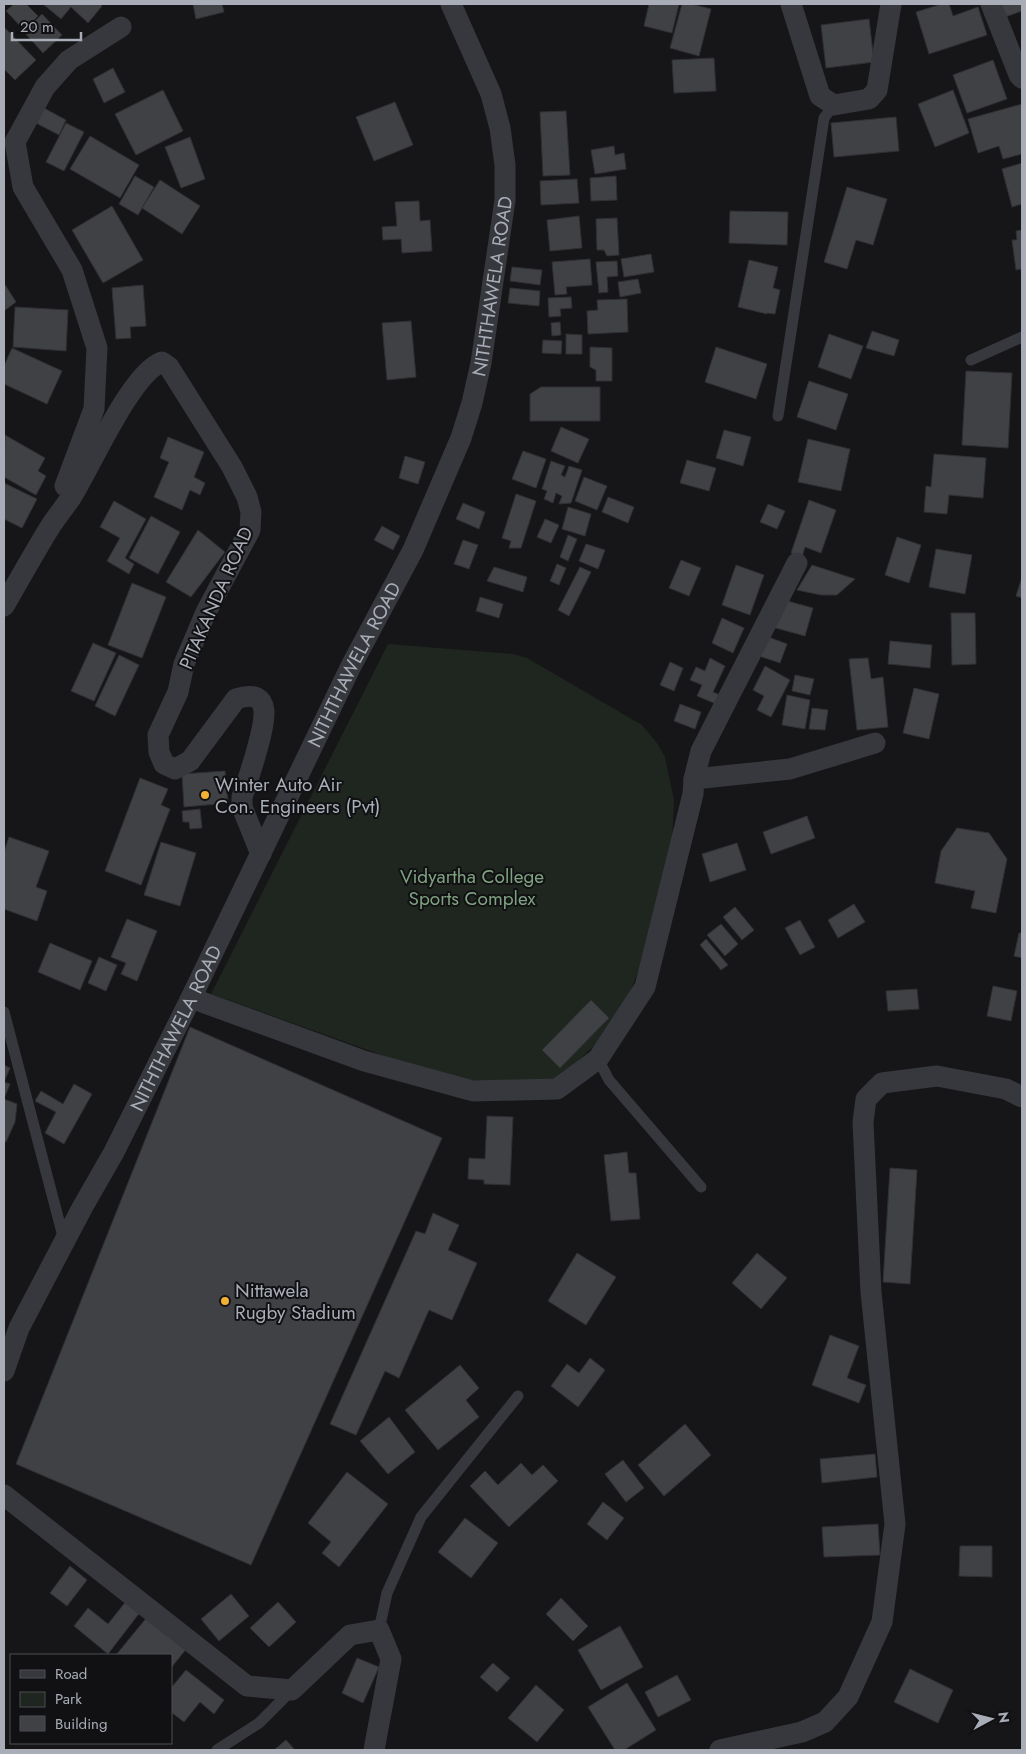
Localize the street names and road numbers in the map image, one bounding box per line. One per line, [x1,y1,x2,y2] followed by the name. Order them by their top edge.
[465,194,519,379] street label: NITHTHAWELA ROAD
[172,522,260,674] street label: PITAKANDA ROAD
[300,577,407,751] street label: NITHTHAWELA ROAD
[123,940,228,1116] street label: NITHTHAWELA ROAD

